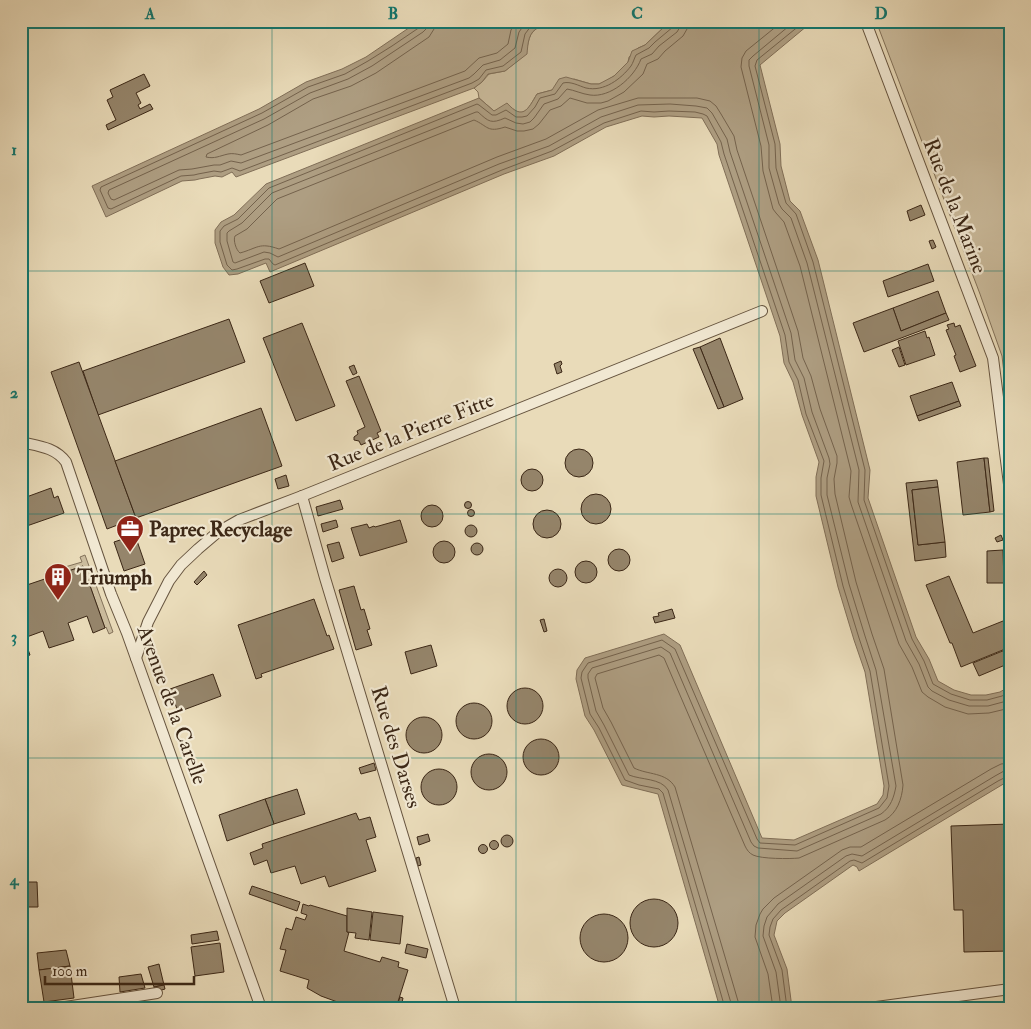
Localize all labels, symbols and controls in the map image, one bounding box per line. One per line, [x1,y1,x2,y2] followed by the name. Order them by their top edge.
[144,4,156,24] text: A
[388,4,398,24] text: B
[631,4,643,24] text: C
[874,4,888,24] text: D
[917,135,993,278] street label: Rue de la Marine
[11,140,17,160] text: 1
[10,383,18,403] text: 2
[324,386,498,478] street label: Rue de la Pierre Fitte
[115,514,145,553] office icon: Paprec Recyclage
[149,516,292,543] place label: Paprec Recyclage
[43,562,73,601] building icon: Triumph
[76,564,152,591] place label: Triumph
[130,621,213,788] street label: Avenue de la Carelle
[11,627,17,647] text: 3
[365,683,427,811] street label: Rue des Darses
[9,870,20,890] text: 4
[45,954,194,986] scale bar
[52,962,88,981] text: 100 m

